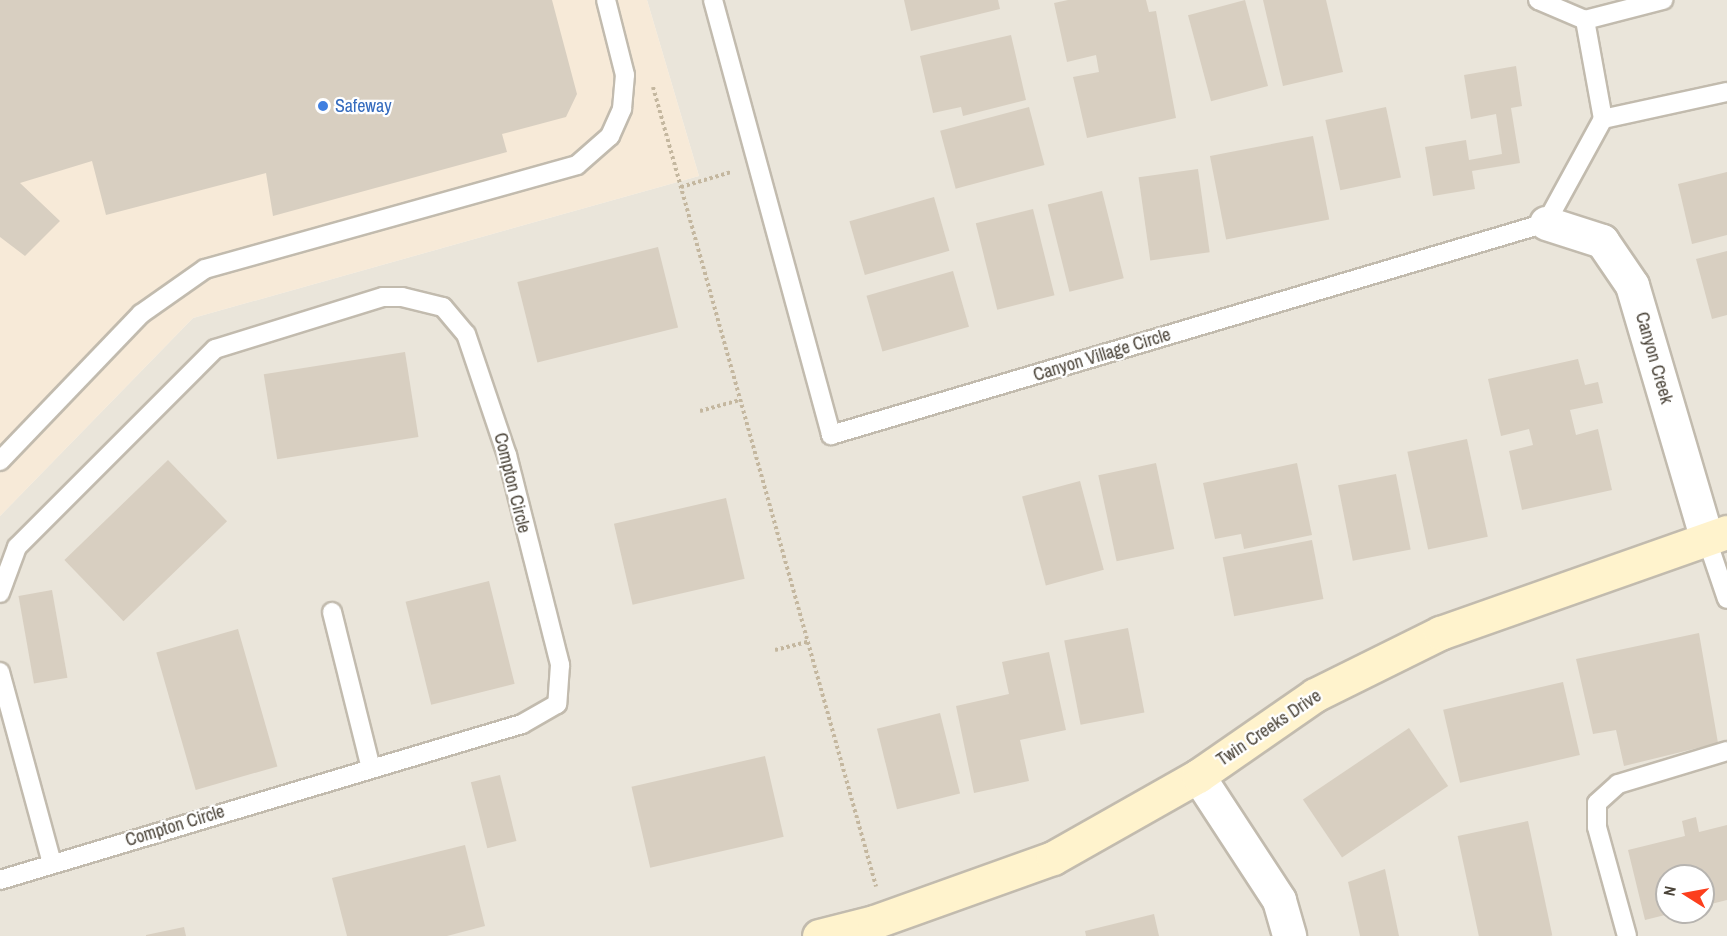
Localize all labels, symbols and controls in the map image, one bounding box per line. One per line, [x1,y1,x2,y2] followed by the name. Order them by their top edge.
[335,95,392,117] place label: Safeway
[316,99,330,113] marker: Safeway
[1631,310,1677,406] street label: Canyon Creek
[1031,324,1173,386] street label: Canyon Village Circle
[489,431,535,535] street label: Compton Circle
[1213,685,1325,771] street label: Twin Creeks Drive
[123,801,227,851] street label: Compton Circle
[1655,864,1715,924] north arrow
[1658,884,1681,898] text: N

